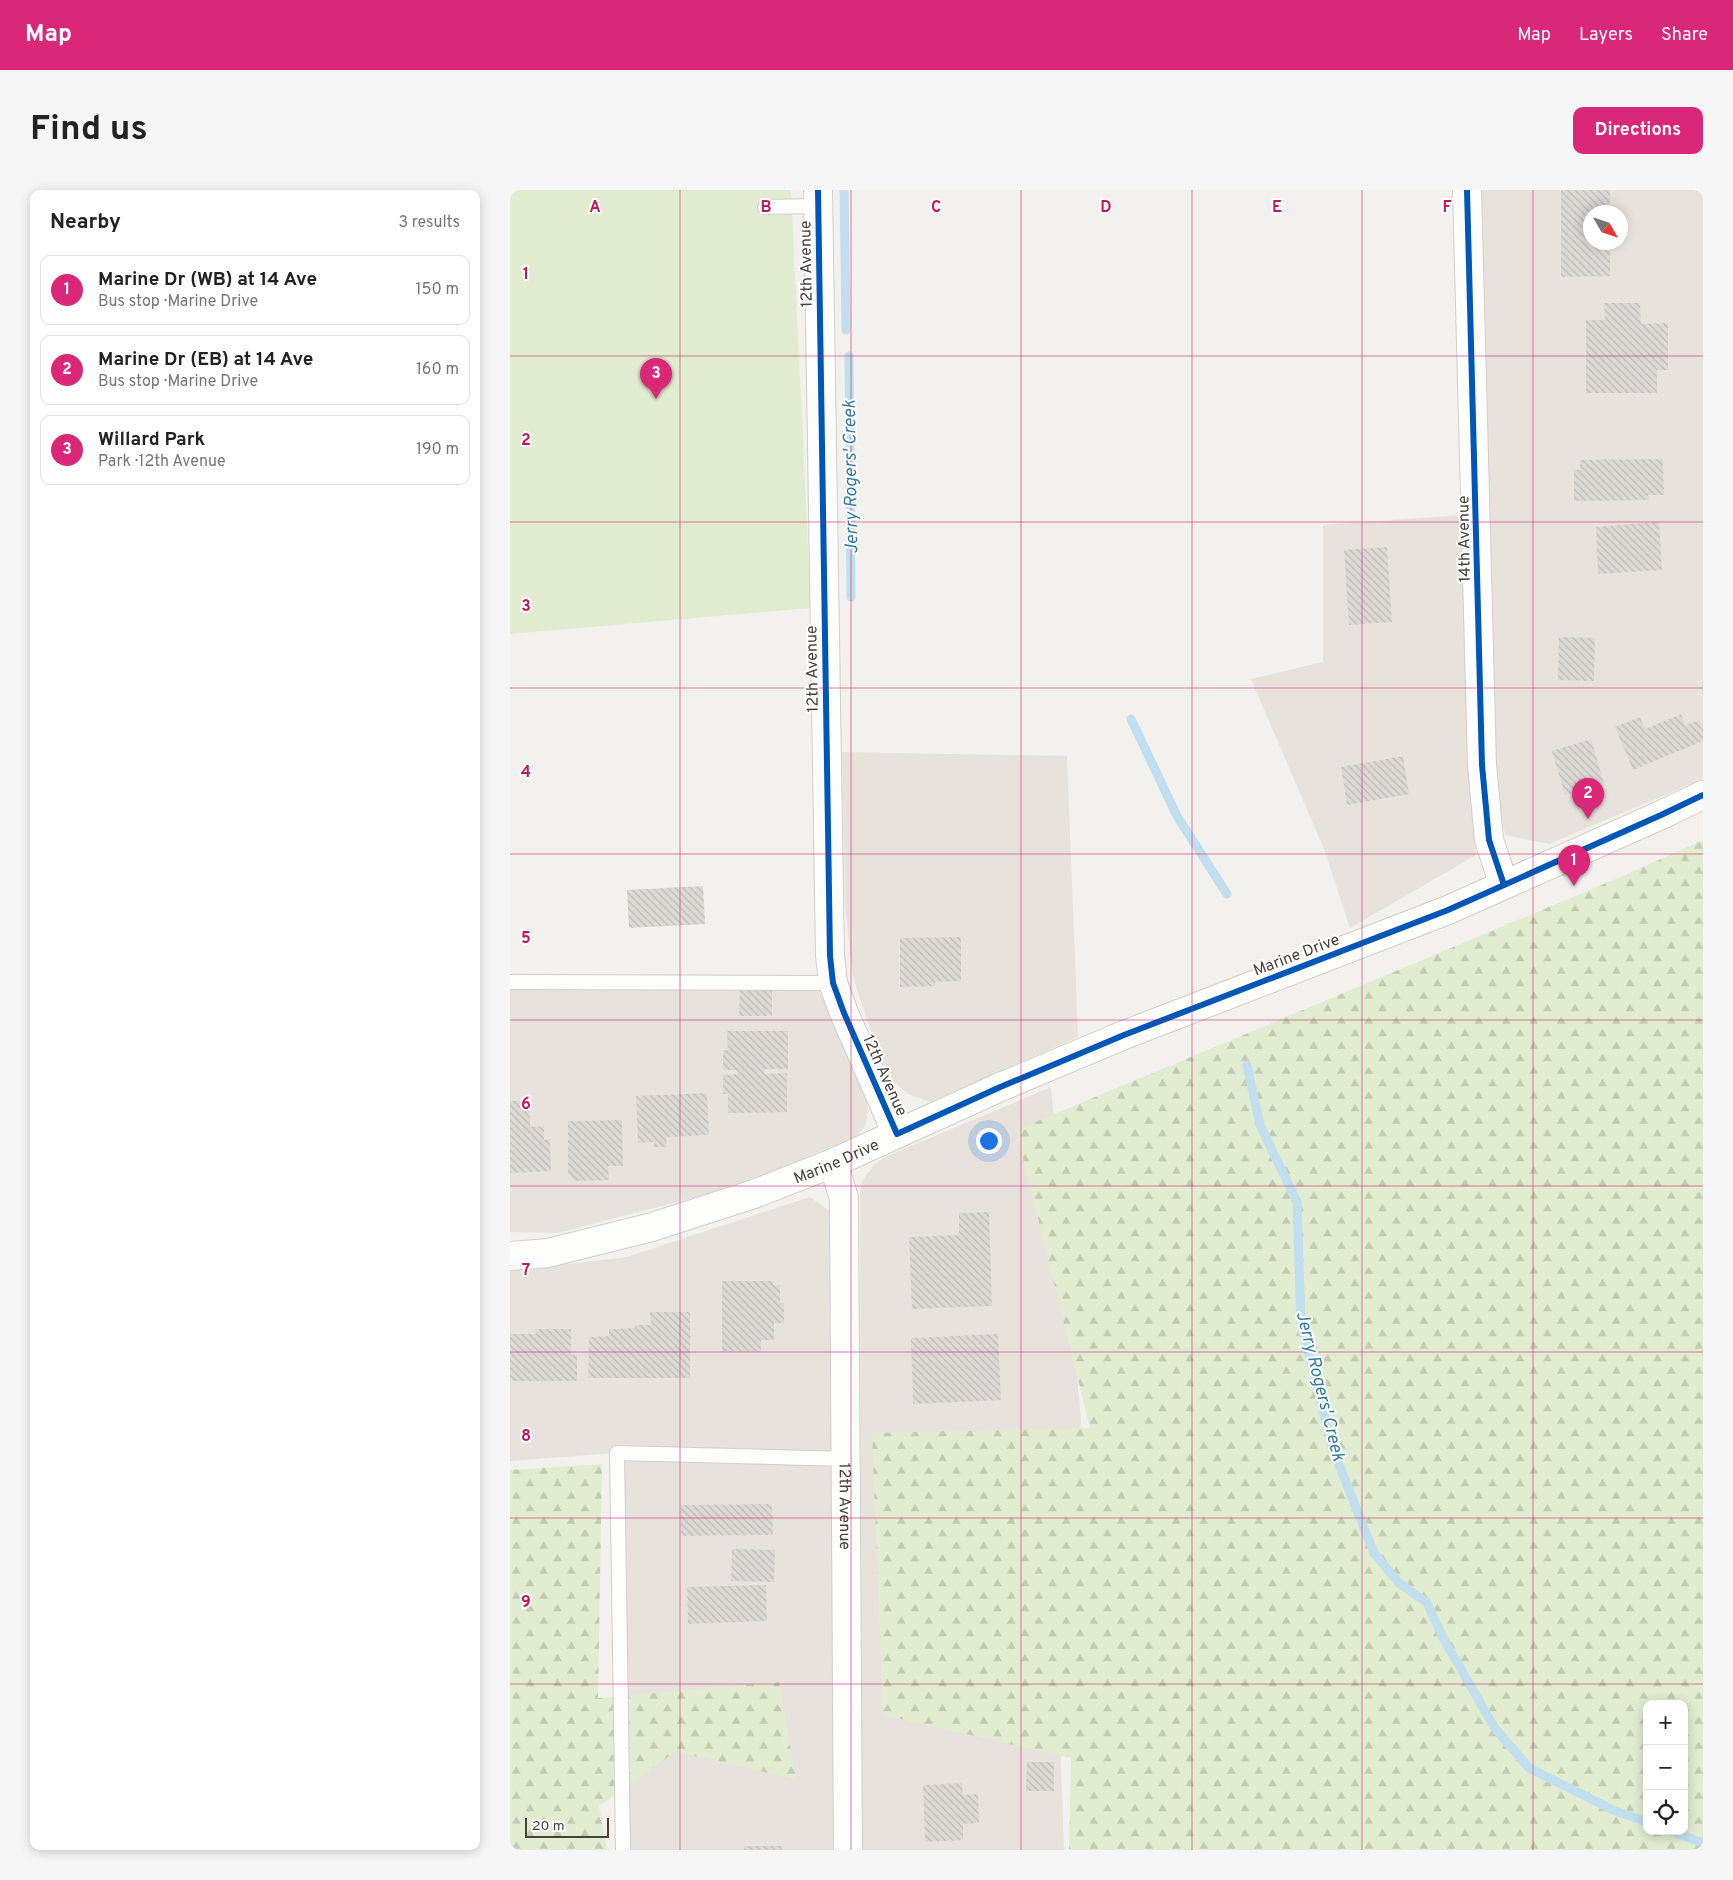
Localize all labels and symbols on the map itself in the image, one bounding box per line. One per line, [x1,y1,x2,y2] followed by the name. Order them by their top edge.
[589,198,601,218] text: A
[760,198,772,218] text: B
[931,198,941,218] text: C
[1100,198,1112,218] text: D
[1272,198,1282,218] text: E
[1442,198,1452,218] text: F
[1583,205,1628,250] north arrow
[796,220,818,308] street label: 12th Avenue
[523,265,529,285] text: 1
[640,358,672,399] pin: 3
[839,399,864,554] water label: Jerry Rogers' Creek
[521,431,531,451] text: 2
[1454,495,1476,583] street label: 14th Avenue
[521,597,531,617] text: 3
[802,625,824,713] street label: 12th Avenue
[521,763,531,783] text: 4
[1572,778,1604,819] pin: 2
[1558,845,1590,886] pin: 1
[521,929,531,949] text: 5
[1251,930,1343,981] street label: Marine Drive
[857,1032,911,1120] street label: 12th Avenue
[521,1095,531,1115] text: 6
[976,1128,1002,1154] your location
[791,1135,883,1189] street label: Marine Drive
[522,1261,530,1281] text: 7
[1290,1309,1350,1465] water label: Jerry Rogers' Creek
[521,1427,531,1447] text: 8
[834,1463,854,1550] street label: 12th Avenue
[521,1593,531,1613] text: 9
[525,1815,609,1838] scale bar

